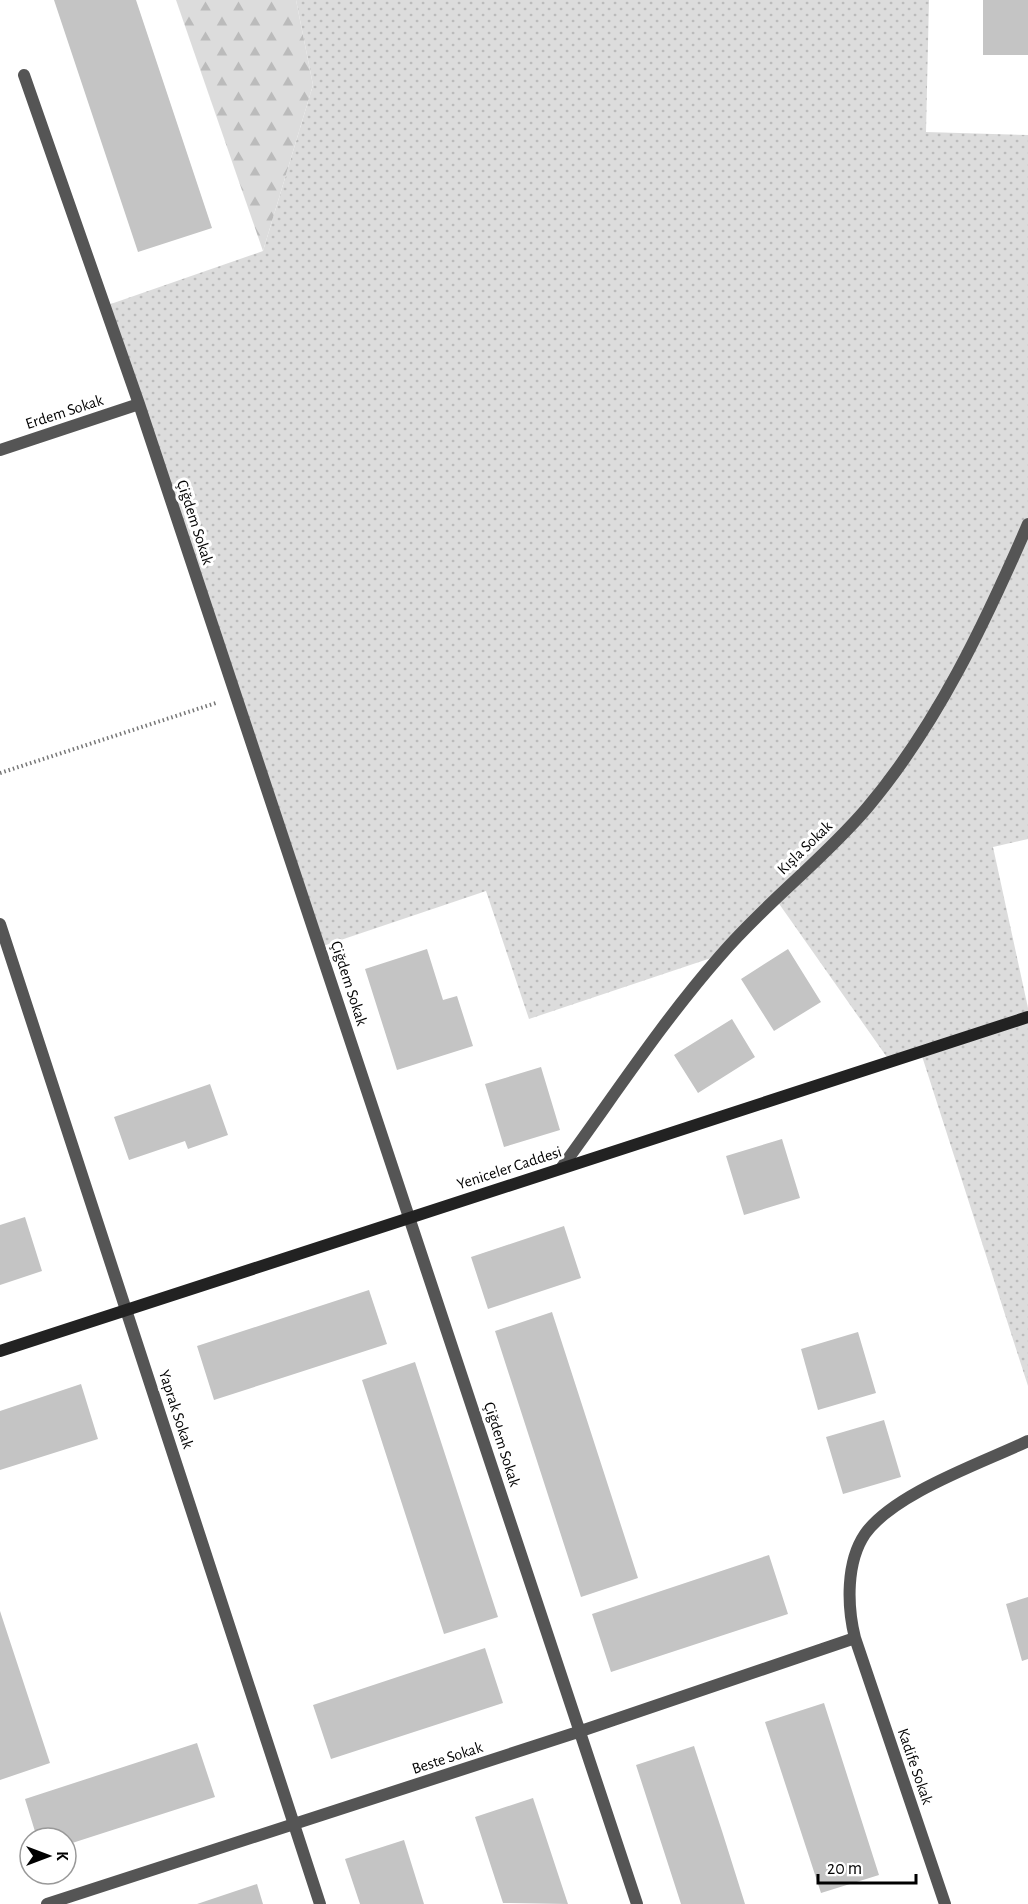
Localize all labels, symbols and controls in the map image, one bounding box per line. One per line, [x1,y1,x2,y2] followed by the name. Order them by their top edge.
[24,392,106,432] street label: Erdem Sokak
[174,478,216,567] street label: Çiğdem Sokak
[774,817,836,878] street label: Kışla Sokak
[328,939,370,1028] street label: Çiğdem Sokak
[455,1143,564,1192] street label: Yeniceler Caddesi
[156,1368,197,1451] street label: Yaprak Sokak
[481,1400,523,1489] street label: Çiğdem Sokak
[895,1726,936,1807] street label: Kadife Sokak
[410,1739,485,1777] street label: Beste Sokak
[18,1826,78,1886] north arrow
[818,1847,916,1885] scale bar
[54,1851,70,1861] text: K
[827,1860,862,1878] text: 20 m

